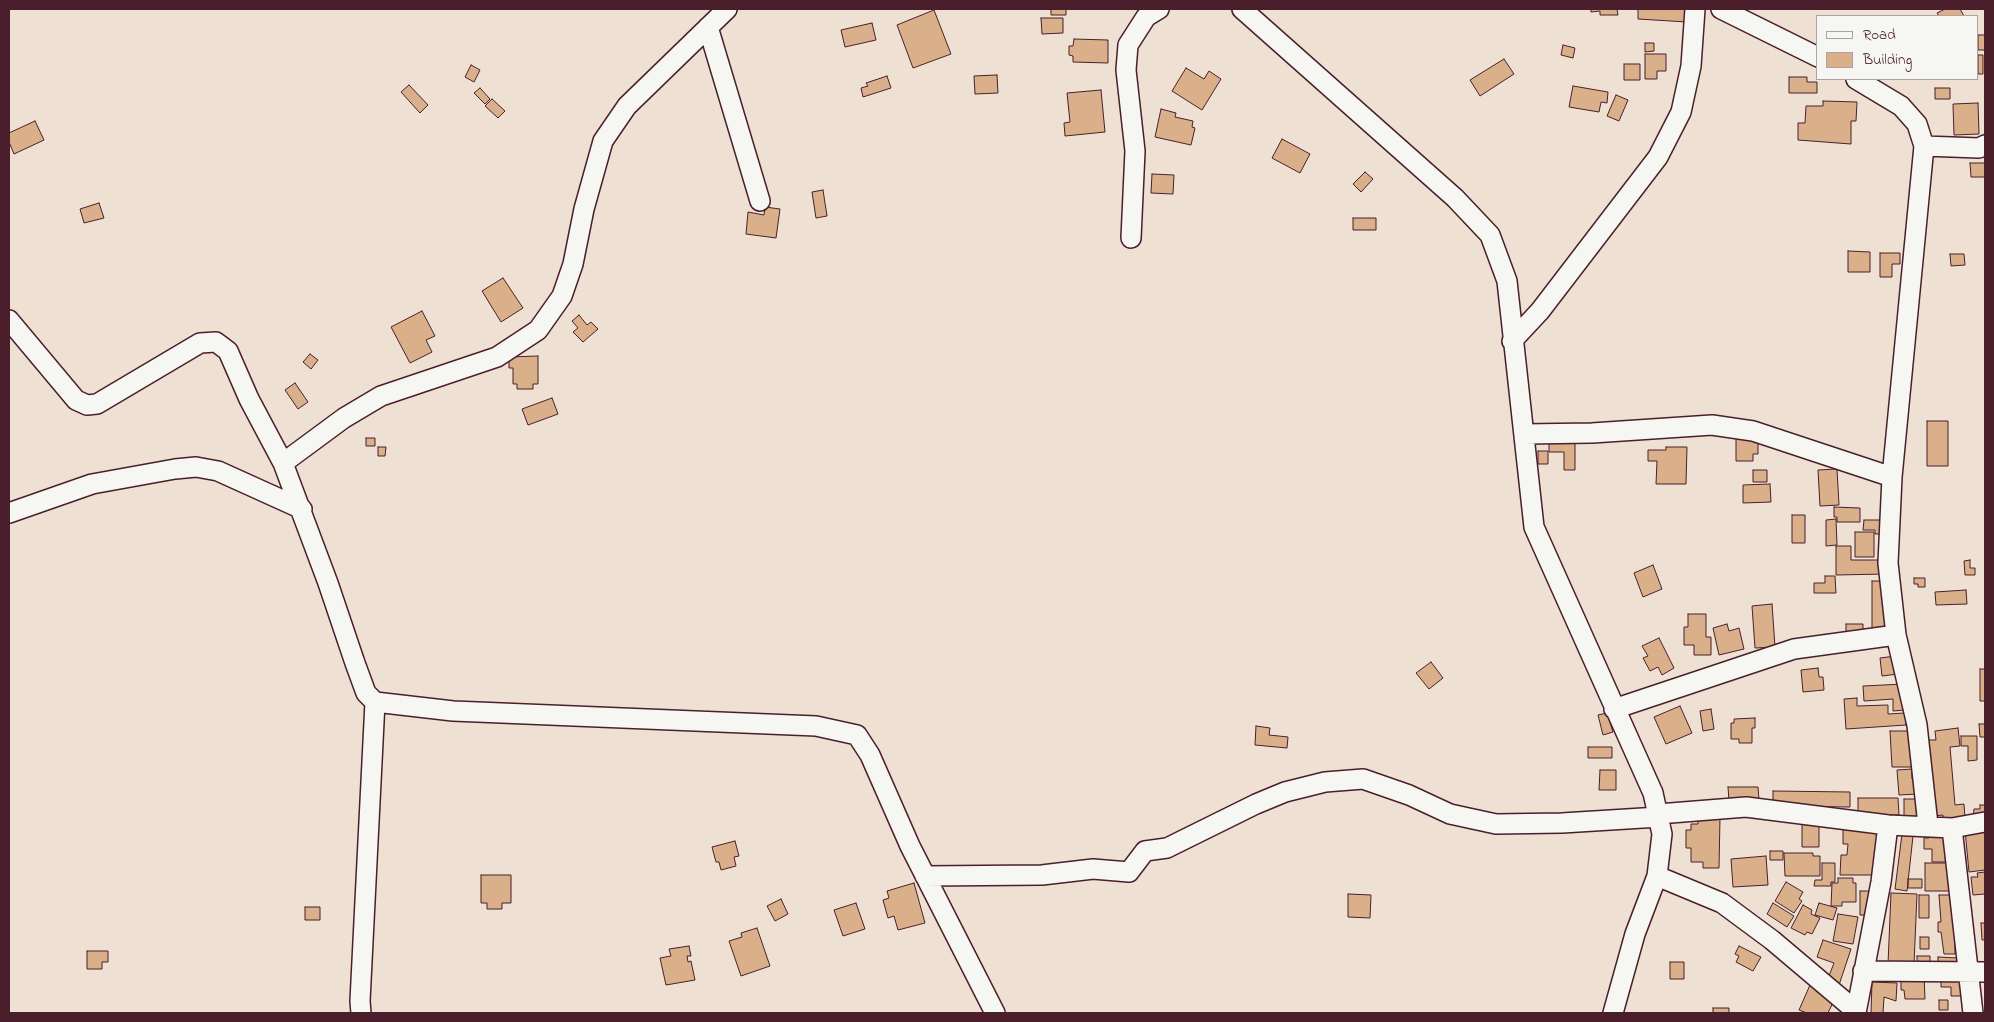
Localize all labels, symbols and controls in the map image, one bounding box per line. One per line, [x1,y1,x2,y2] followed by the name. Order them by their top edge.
[1816,15,1979,80] legend
[1863,24,1896,46] text: Road
[1863,49,1912,71] text: Building

